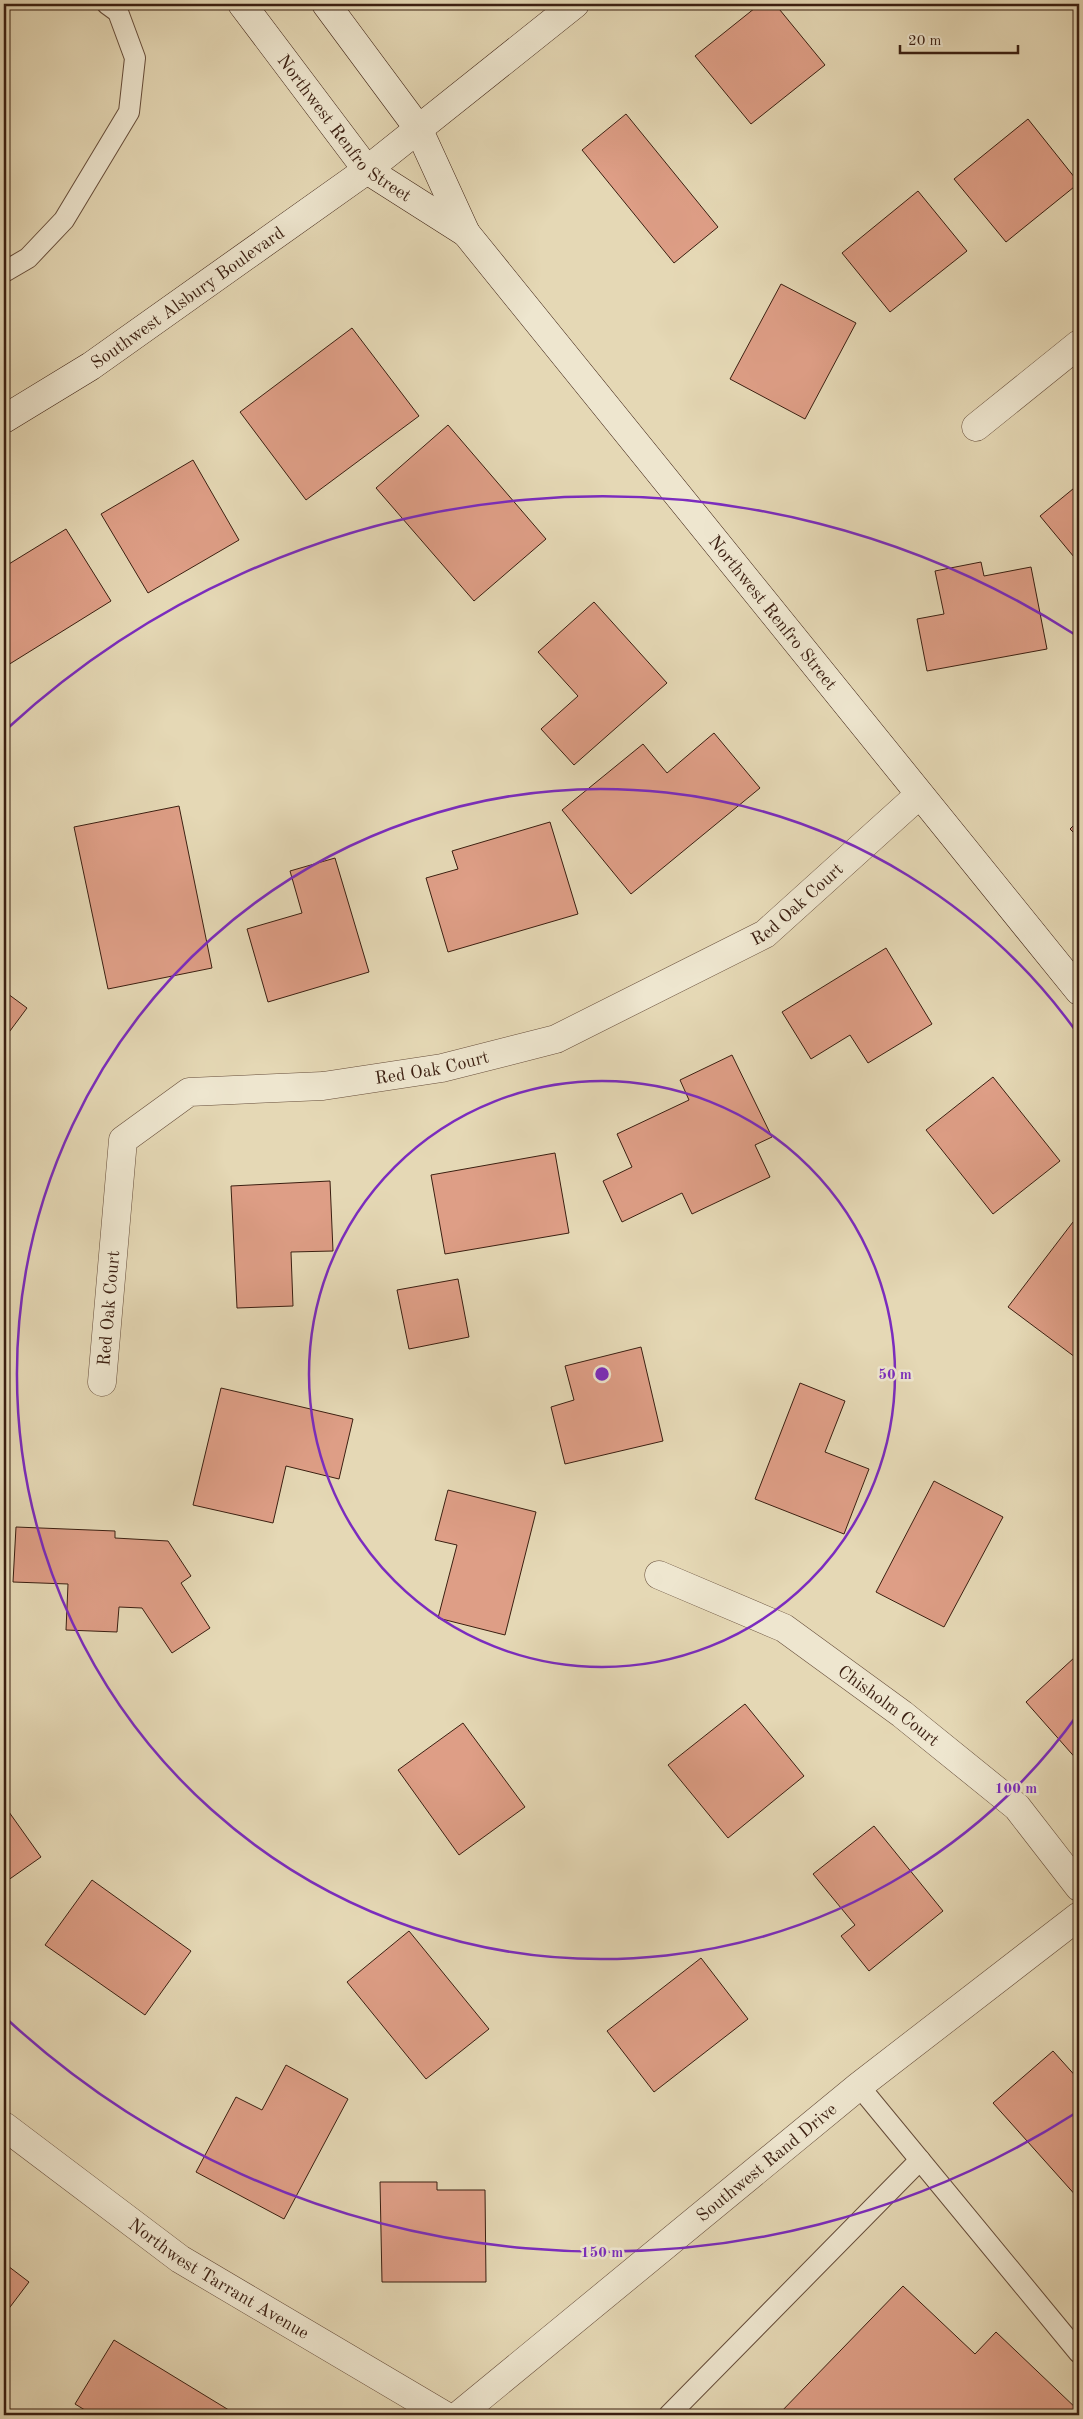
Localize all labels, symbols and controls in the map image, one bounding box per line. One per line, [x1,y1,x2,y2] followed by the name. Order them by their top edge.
[900,22,1018,54] scale bar
[908,34,942,49] text: 20 m
[273,52,414,206] street label: Northwest Renfro Street
[88,224,288,373] street label: Southwest Alsbury Boulevard
[705,533,840,694] street label: Northwest Renfro Street
[748,860,847,949] street label: Red Oak Court
[374,1048,491,1088] street label: Red Oak Court
[95,1250,123,1367] street label: Red Oak Court
[593,1365,611,1383] centre of rings
[878,1368,912,1383] text: 50 m
[834,1662,942,1750] street label: Chisholm Court
[995,1782,1037,1797] text: 100 m
[693,2100,841,2226] street label: Southwest Rand Drive
[125,2216,312,2343] street label: Northwest Tarrant Avenue
[581,2246,623,2261] text: 150 m

